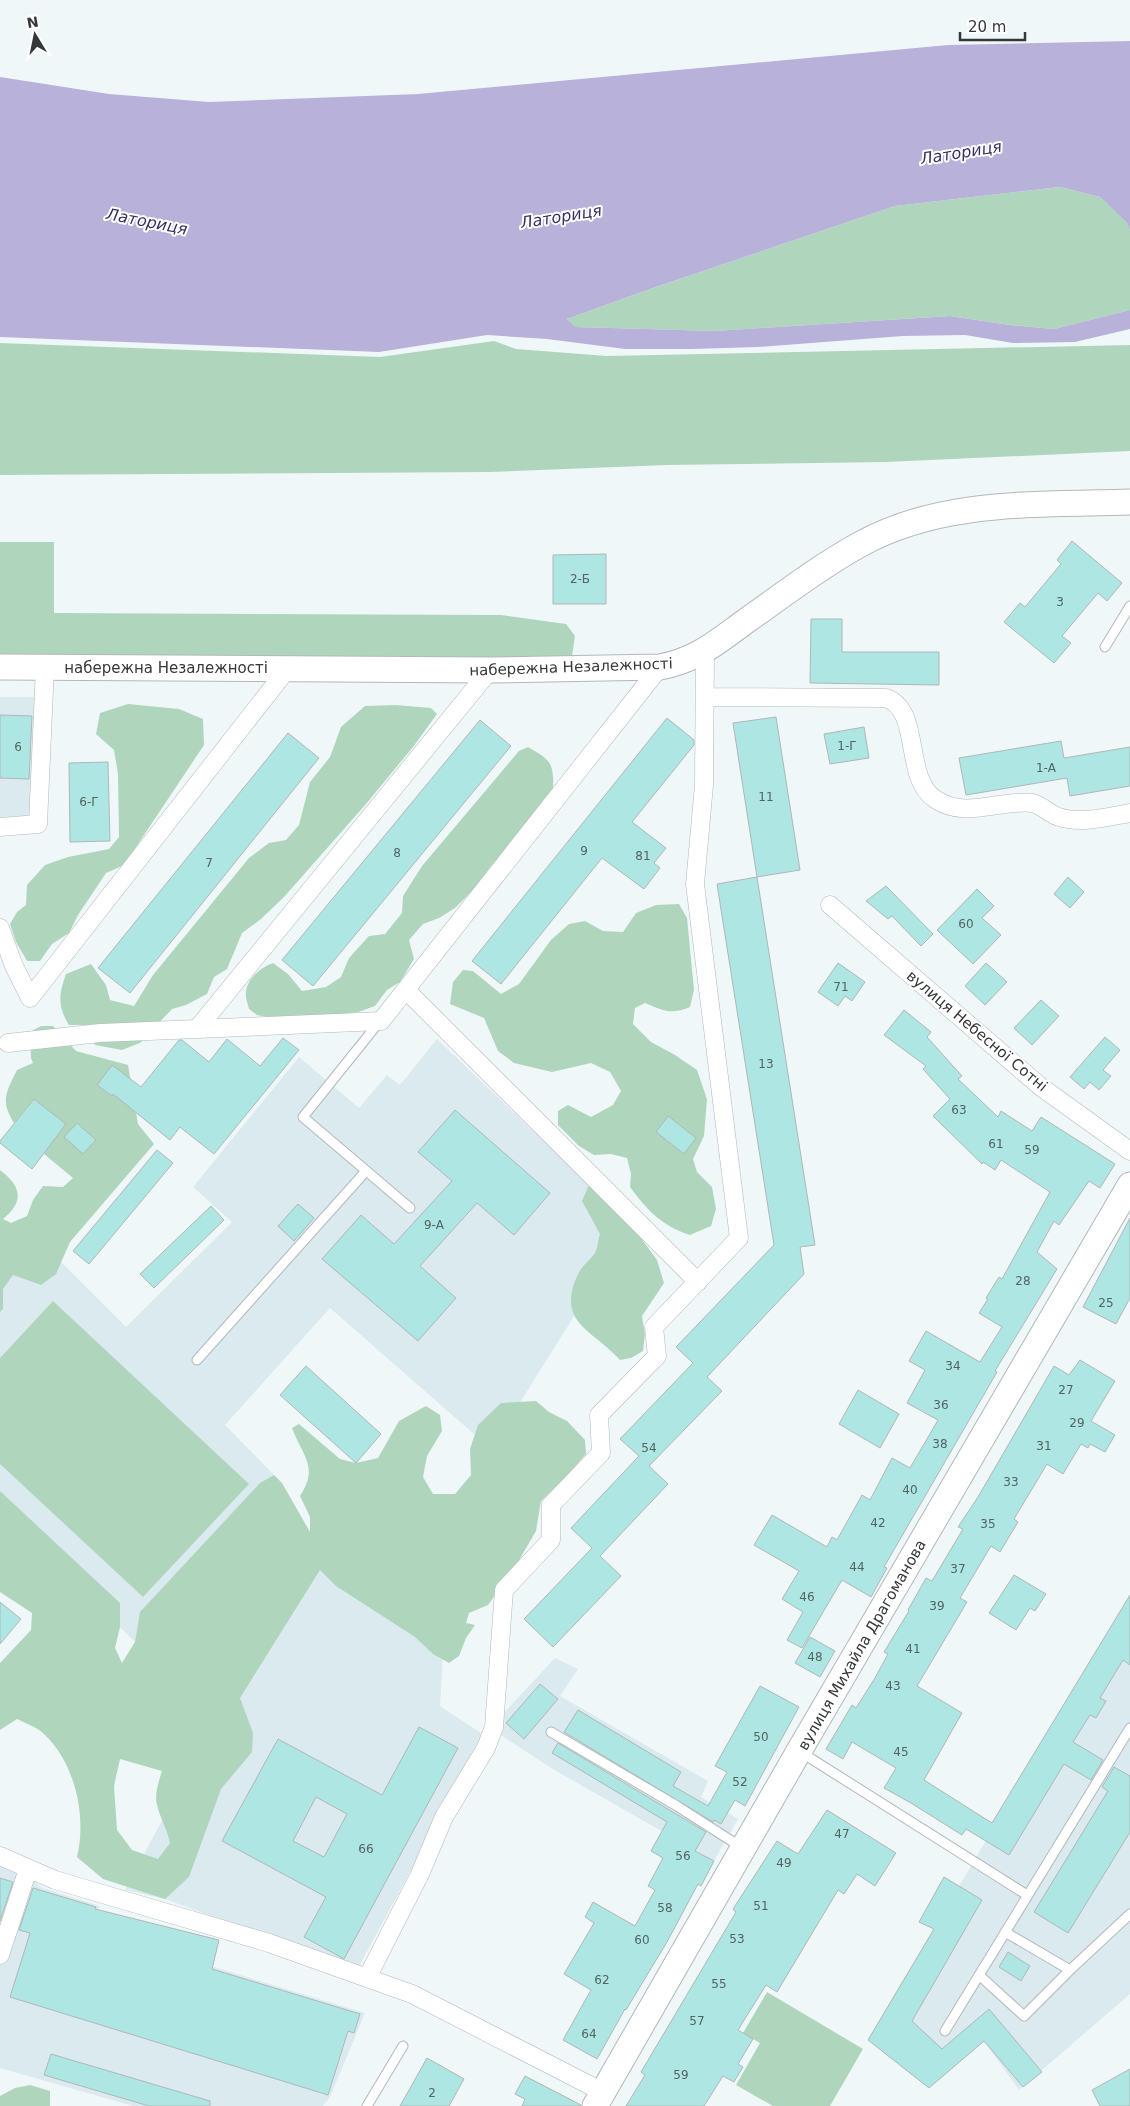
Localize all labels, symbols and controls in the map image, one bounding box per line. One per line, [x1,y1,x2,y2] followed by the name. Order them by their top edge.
[10,10,60,60] north arrow
[960,10,1025,42] scale bar
[26,13,40,31] text: N
[968,18,1006,36] text: 20 m
[918,137,1003,168] water label: Латориця
[518,201,603,232] water label: Латориця
[104,204,189,239] water label: Латориця
[570,572,590,586] house number: 2-Б
[1056,595,1064,609] house number: 3
[469,654,673,680] street label: набережна Незалежності
[64,659,268,677] street label: набережна Незалежності
[837,739,857,753] house number: 1-Г
[14,740,22,754] house number: 6
[1036,761,1057,775] house number: 1-А
[758,790,774,804] house number: 11
[79,795,99,809] house number: 6-Г
[580,844,588,858] house number: 9
[393,846,401,860] house number: 8
[635,849,651,863] house number: 81
[205,856,213,870] house number: 7
[958,917,974,931] house number: 60
[903,967,1051,1095] street label: вулиця Небесної Сотні
[833,980,849,994] house number: 71
[758,1057,774,1071] house number: 13
[951,1103,967,1117] house number: 63
[988,1137,1004,1151] house number: 61
[1024,1143,1040,1157] house number: 59
[424,1218,445,1232] house number: 9-А
[1015,1274,1031,1288] house number: 28
[1098,1296,1114,1310] house number: 25
[945,1359,961,1373] house number: 34
[1058,1383,1074,1397] house number: 27
[933,1398,949,1412] house number: 36
[1069,1416,1085,1430] house number: 29
[932,1437,948,1451] house number: 38
[1036,1439,1052,1453] house number: 31
[641,1441,657,1455] house number: 54
[1003,1475,1019,1489] house number: 33
[902,1483,918,1497] house number: 40
[870,1516,886,1530] house number: 42
[980,1517,996,1531] house number: 35
[794,1537,930,1753] street label: вулиця Михайла Драгоманова
[849,1560,865,1574] house number: 44
[950,1562,966,1576] house number: 37
[799,1590,815,1604] house number: 46
[929,1599,945,1613] house number: 39
[905,1642,921,1656] house number: 41
[807,1650,823,1664] house number: 48
[885,1679,901,1693] house number: 43
[753,1730,769,1744] house number: 50
[893,1745,909,1759] house number: 45
[732,1775,748,1789] house number: 52
[834,1827,850,1841] house number: 47
[358,1842,374,1856] house number: 66
[675,1849,691,1863] house number: 56
[776,1856,792,1870] house number: 49
[753,1899,769,1913] house number: 51
[657,1901,673,1915] house number: 58
[729,1932,745,1946] house number: 53
[634,1933,650,1947] house number: 60
[594,1973,610,1987] house number: 62
[711,1977,727,1991] house number: 55
[689,2014,705,2028] house number: 57
[581,2027,597,2041] house number: 64
[673,2068,689,2082] house number: 59
[428,2086,436,2100] house number: 2

